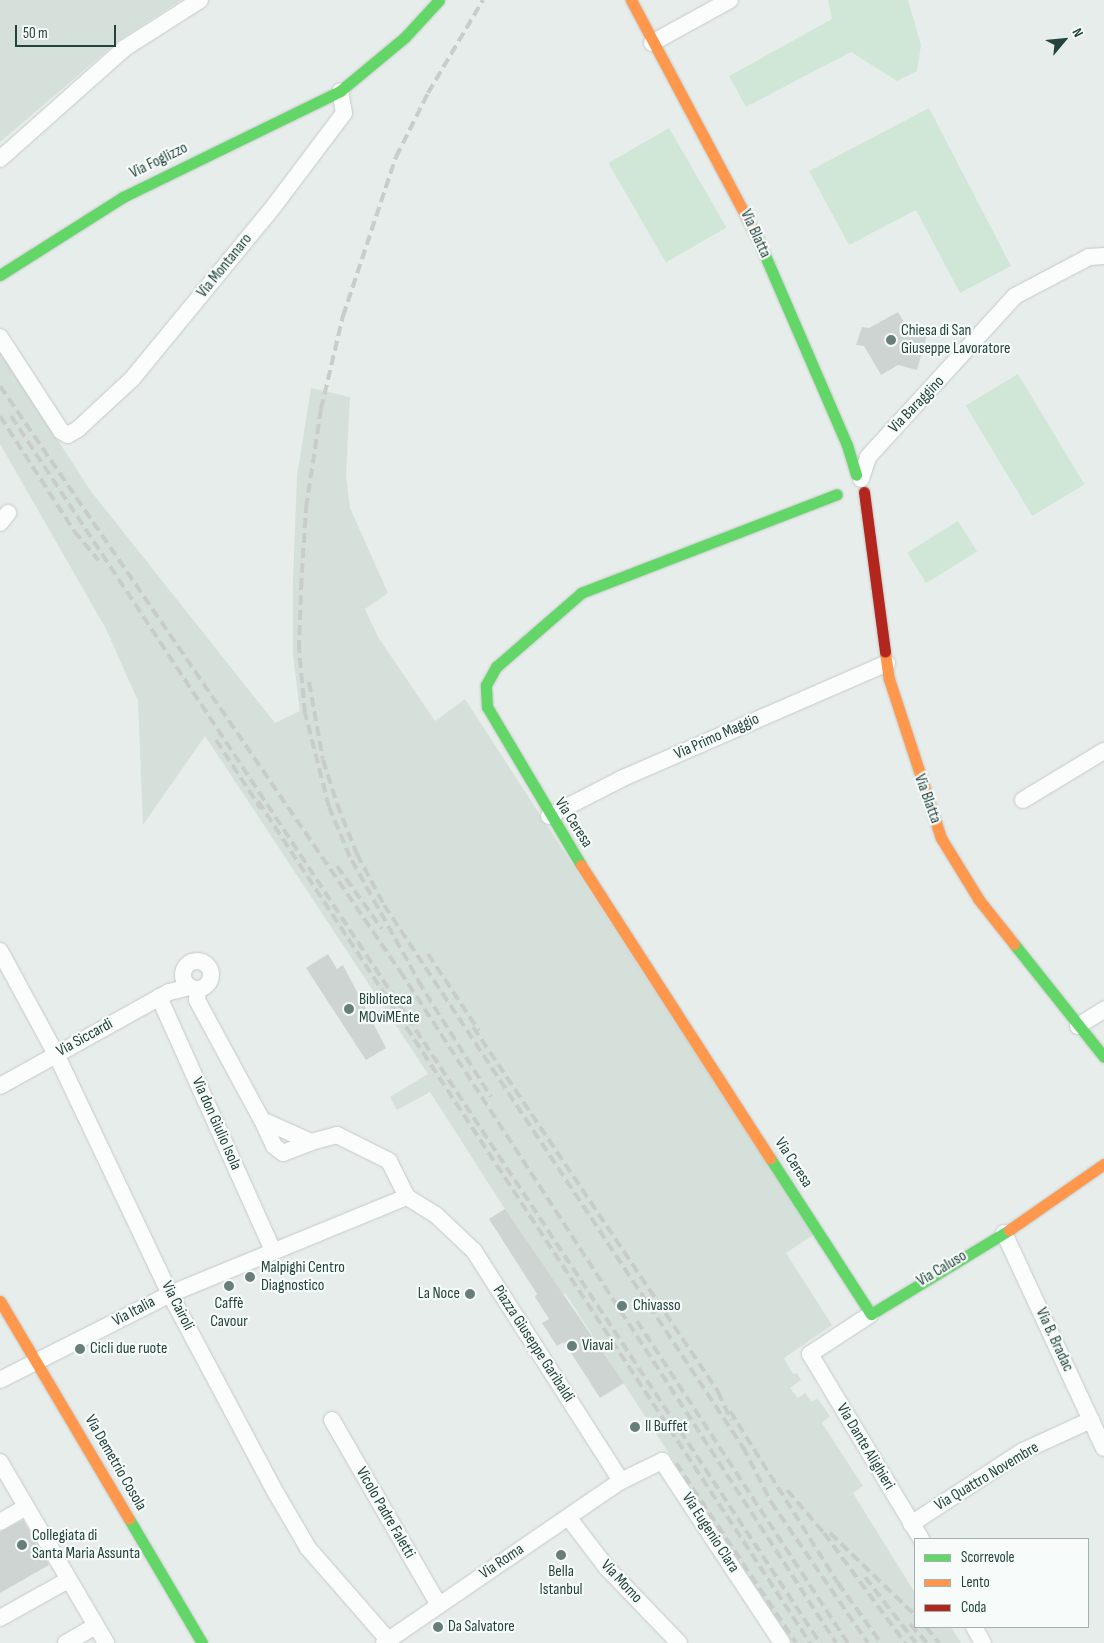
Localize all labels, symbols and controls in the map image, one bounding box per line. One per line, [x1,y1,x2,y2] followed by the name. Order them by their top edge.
[18,15,119,47] scale bar
[1039,15,1089,65] north arrow
[23,24,48,43] text: 50 m
[1068,25,1087,40] text: N
[127,139,191,183] street label: Via Foglizzo
[736,207,774,261] street label: Via Blatta
[193,230,257,302] street label: Via Montanaro
[901,321,1010,359] place label: Chiesa di San Giuseppe Lavoratore
[885,334,897,346] marker: Chiesa di San Giuseppe Lavoratore
[885,372,949,438] street label: Via Baraggino
[672,710,762,764] street label: Via Primo Maggio
[909,772,945,826] street label: Via Blatta
[550,794,596,852] street label: Via Ceresa
[359,990,420,1028] place label: Biblioteca MOviMEnte
[343,1003,355,1015] marker: Biblioteca MOviMEnte
[54,1015,116,1061] street label: Via Siccardi
[187,1075,245,1173] street label: Via don Giulio Isola
[770,1134,816,1192] street label: Via Ceresa
[914,1247,970,1291] street label: Via Caluso
[261,1258,345,1296] place label: Malpighi Centro Diagnostico
[243,1270,257,1284] marker: Malpighi Centro Diagnostico
[156,1278,198,1334] street label: Via Cairoli
[223,1280,235,1292] marker: Caffè Cavour
[488,1282,578,1406] street label: Piazza Giuseppe Garibaldi
[418,1284,460,1304] place label: La Noce
[464,1288,476,1300] marker: La Noce
[109,1293,159,1331] street label: Via Italia
[210,1294,248,1332] place label: Caffè Cavour
[633,1296,681,1316] place label: Chivasso
[615,1299,629,1313] marker: Chivasso
[1031,1305,1077,1375] street label: Via B. Bradac
[582,1336,613,1356] place label: Viavai
[90,1339,167,1359] place label: Cicli due ruote
[566,1340,578,1352] marker: Viavai
[74,1343,86,1355] marker: Cicli due ruote
[832,1400,898,1494] street label: Via Dante Alighieri
[80,1412,150,1514] street label: Via Demetrio Cosola
[645,1417,688,1437] place label: Il Buffet
[629,1421,641,1433] marker: Il Buffet
[932,1438,1042,1516] street label: Via Quattro Novembre
[351,1464,419,1562] street label: Vicolo Padre Faletti
[677,1489,743,1577] street label: Via Eugenio Clara
[32,1526,140,1564] place label: Collegiata di Santa Maria Assunta
[914,1538,1089,1628] legend
[16,1539,28,1551] marker: Collegiata di Santa Maria Assunta
[476,1540,528,1584] street label: Via Roma
[961,1548,1015,1567] text: Scorrevole
[555,1549,567,1561] marker: Bella Istanbul
[596,1556,646,1608] street label: Via Momo
[539,1562,583,1600] place label: Bella Istanbul
[961,1573,990,1592] text: Lento
[961,1598,986,1617] text: Coda
[448,1617,515,1637] place label: Da Salvatore
[432,1621,444,1633] marker: Da Salvatore

